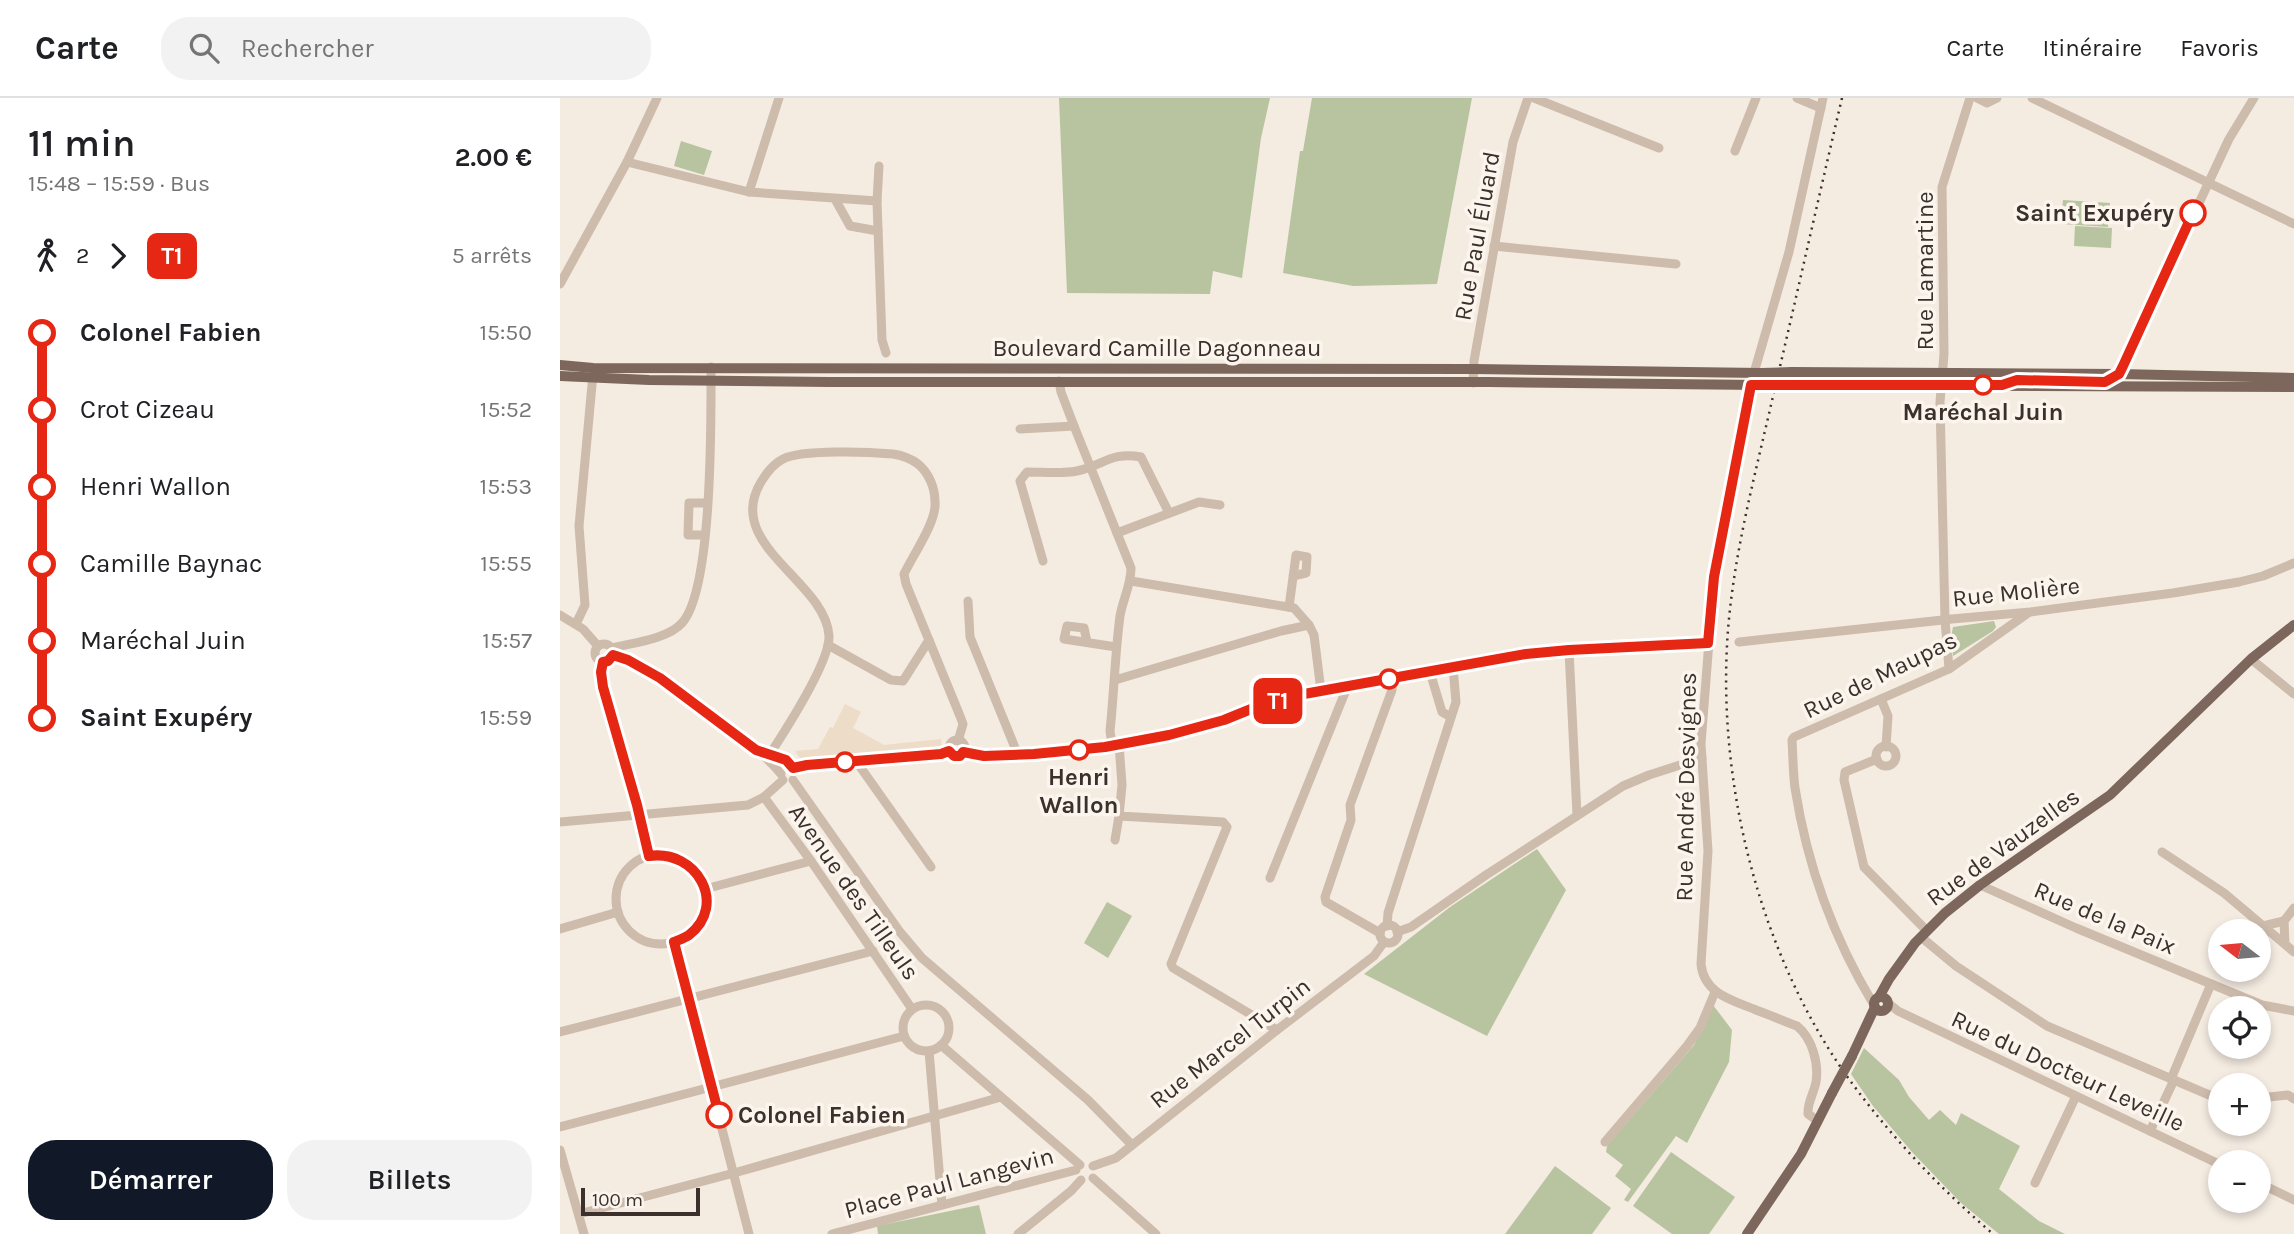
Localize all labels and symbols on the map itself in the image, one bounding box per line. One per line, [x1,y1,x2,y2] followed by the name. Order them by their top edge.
[1447,149,1506,323] street label: Rue Paul Éluard
[1911,191,1939,351] street label: Rue Lamartine
[2015,199,2174,227] place label: Saint Exupéry
[2180,200,2206,226] marker: Saint Exupéry
[992,334,1322,362] street label: Boulevard Camille Dagonneau
[1973,375,1993,395] marker: Maréchal Juin
[1903,398,2063,426] place label: Maréchal Juin
[1951,571,2081,613] street label: Rue Molière
[1799,626,1961,724] street label: Rue de Maupas
[1379,669,1399,689] unlabelled marker
[1670,672,1702,902] street label: Rue André Desvignes
[1246,678,1310,724] line badge: T1
[1069,740,1089,760] marker: Henri Wallon
[835,752,855,772] unlabelled marker
[1040,763,1118,819] place label: Henri Wallon
[1921,782,2085,912] street label: Rue de Vauzelles
[783,799,925,985] street label: Avenue des Tilleuls
[2030,876,2180,960] street label: Rue de la Paix
[2208,919,2272,982] north arrow
[1144,972,1316,1114] street label: Rue Marcel Turpin
[1947,1005,2189,1137] street label: Rue du Docteur Leveille
[738,1101,906,1129] place label: Colonel Fabien
[706,1102,732,1128] marker: Colonel Fabien
[841,1142,1057,1224] street label: Place Paul Langevin
[581,1185,700,1217] scale bar

